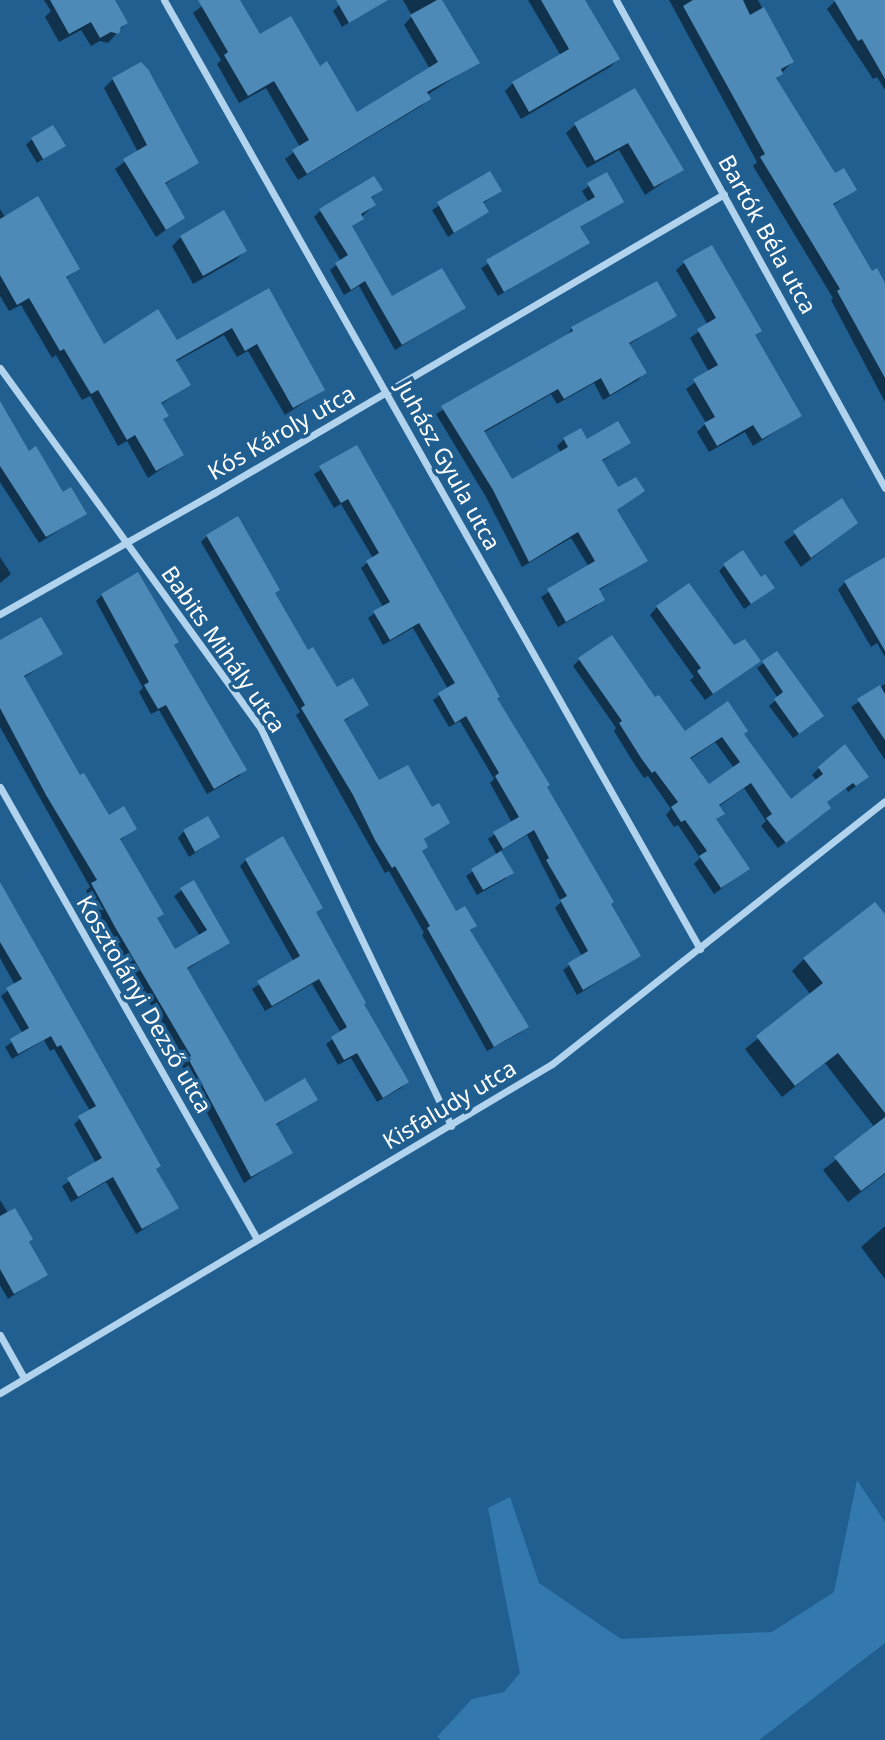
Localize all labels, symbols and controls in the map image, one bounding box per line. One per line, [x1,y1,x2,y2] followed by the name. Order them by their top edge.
[713,150,823,318] street label: Bartók Béla utca
[391,375,507,555] street label: Juhász Gyula utca
[203,379,359,485] street label: Kós Károly utca
[156,560,292,738] street label: Babits Mihály utca
[71,890,219,1118] street label: Kosztolányi Dezső utca
[377,1053,521,1155] street label: Kisfaludy utca

